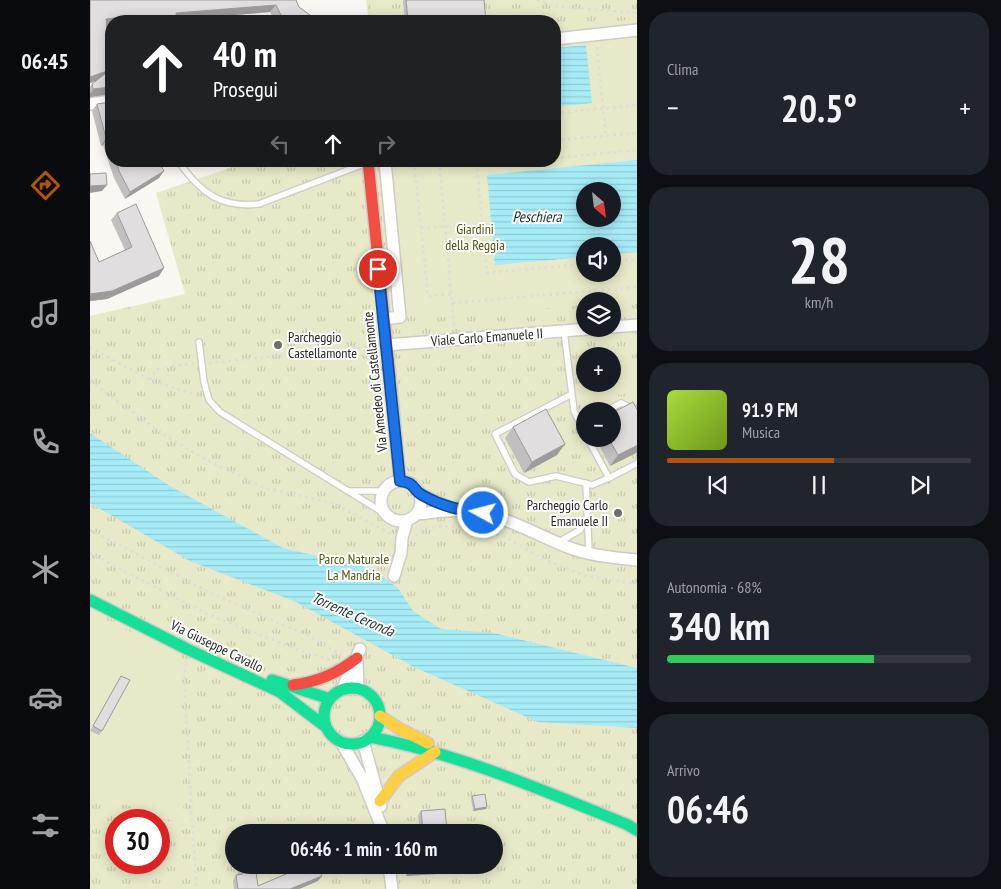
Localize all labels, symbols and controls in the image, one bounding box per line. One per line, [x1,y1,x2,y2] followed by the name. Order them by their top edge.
[213,31,277,77] text: 40 m
[130,35,195,100] icon: ahead
[21,47,69,75] text: 06:45
[667,59,698,79] text: Clima
[213,75,278,103] text: Prosegui
[781,83,857,132] text: 20.5°
[667,89,679,126] text: −
[959,89,971,126] text: +
[266,130,294,158] icon: left
[319,130,347,158] icon: ahead
[372,130,400,158] icon: right
[28,168,63,203] icon: directions
[576,182,621,228] north arrow
[576,182,621,447] map controls
[512,207,563,226] water label: Peschiera
[788,217,850,301] text: 28
[445,220,505,254] park label: Giardini della Reggia
[576,237,621,282] button: sound
[357,248,399,290] pin
[364,255,392,283] icon: arrive
[576,292,621,337] button: layers
[805,292,833,312] text: km/h
[28,296,63,331] icon: music
[359,311,391,454] street label: Via Amedeo di Castellamonte
[429,324,544,350] street label: Viale Carlo Emanuele II
[288,328,357,362] place label: Parcheggio Castellamonte
[272,339,284,351] marker: Parcheggio Castellamonte
[576,347,621,392] button: +
[742,398,798,422] text: 91.9 FM
[576,402,621,447] button: −
[742,422,780,442] text: Musica
[28,424,63,459] icon: phone
[704,471,732,499] icon: previous
[805,471,833,499] icon: pause
[906,471,934,499] icon: next
[456,486,508,538] position arrow
[527,496,608,530] place label: Parcheggio Carlo Emanuele II
[612,507,624,519] marker: Parcheggio Carlo Emanuele II
[319,550,390,584] park label: Parco Naturale La Mandria
[28,552,63,587] icon: climate
[667,577,762,597] text: Autonomia · 68%
[309,587,398,641] water label: Torrente Ceronda
[667,601,770,650] text: 340 km
[167,615,266,676] street label: Via Giuseppe Cavallo
[28,680,63,715] icon: car
[667,760,700,780] text: Arrivo
[667,784,749,833] text: 06:46
[28,808,63,843] icon: filters
[105,809,170,874] speed limit sign: 30
[291,837,437,861] text: 06:46 · 1 min · 160 m

